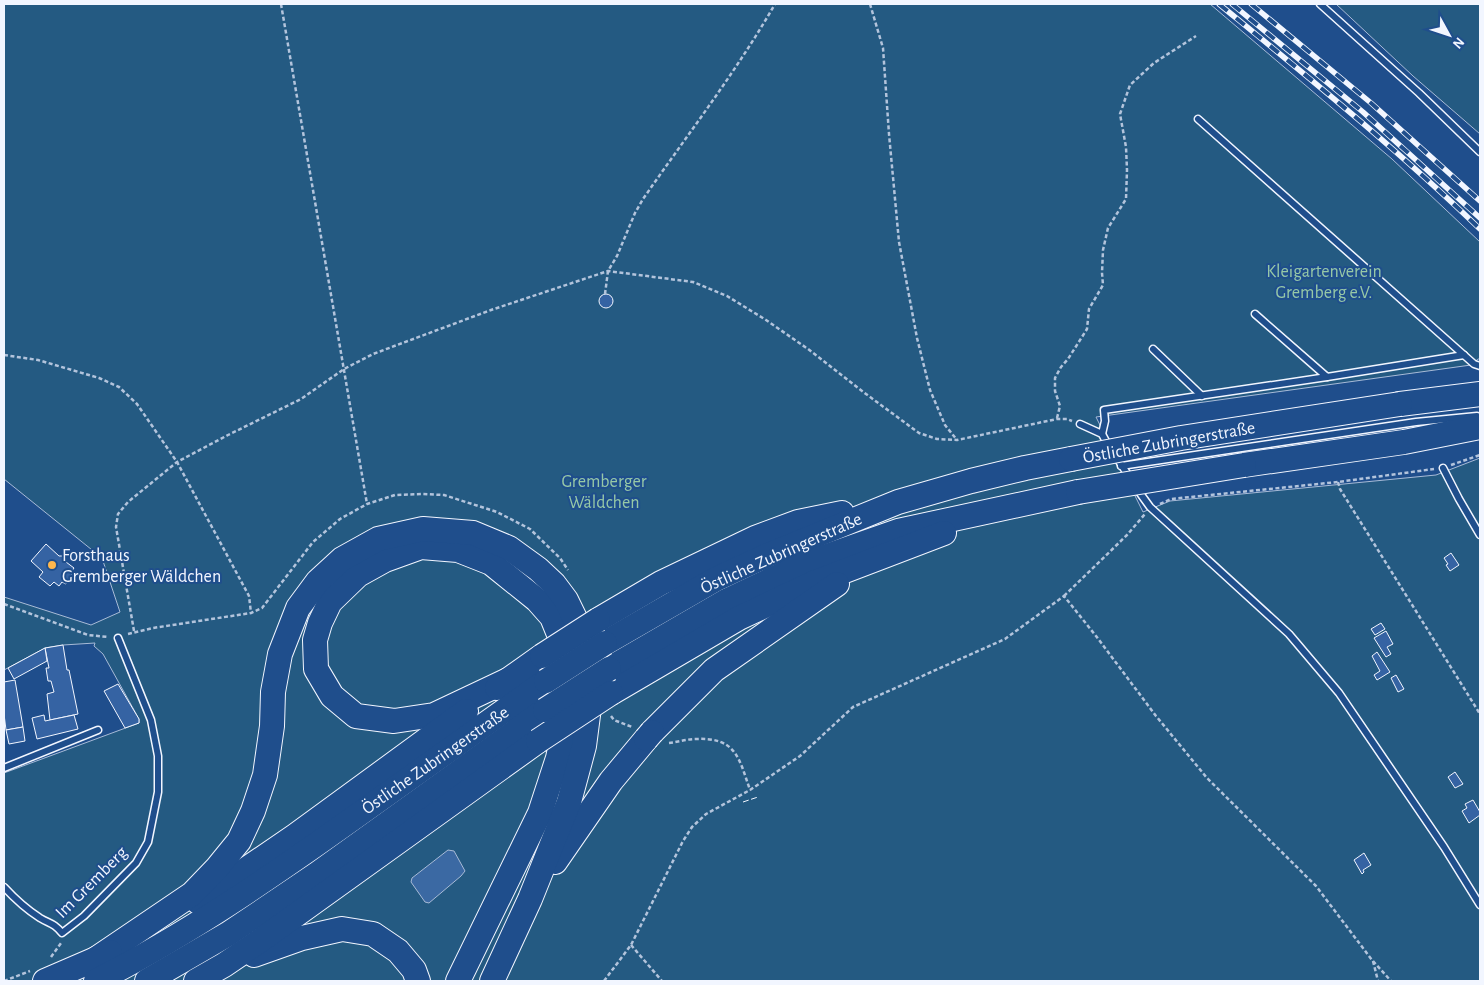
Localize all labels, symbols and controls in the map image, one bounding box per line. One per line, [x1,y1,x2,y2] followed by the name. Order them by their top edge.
[1424,10,1474,60] north arrow
[1450,34,1467,51] text: N
[1266,263,1382,302] park label: Kleigartenverein Gremberg e.V.
[1081,417,1257,467] street label: Östliche Zubringerstraße
[561,473,647,512] park label: Gremberger Wäldchen
[697,508,865,598] street label: Östliche Zubringerstraße
[62,547,221,586] place label: Forsthaus Gremberger Wäldchen
[46,559,58,571] marker: Forsthaus Gremberger Wäldchen
[358,702,512,818] street label: Östliche Zubringerstraße
[52,843,131,922] street label: Im Gremberg

